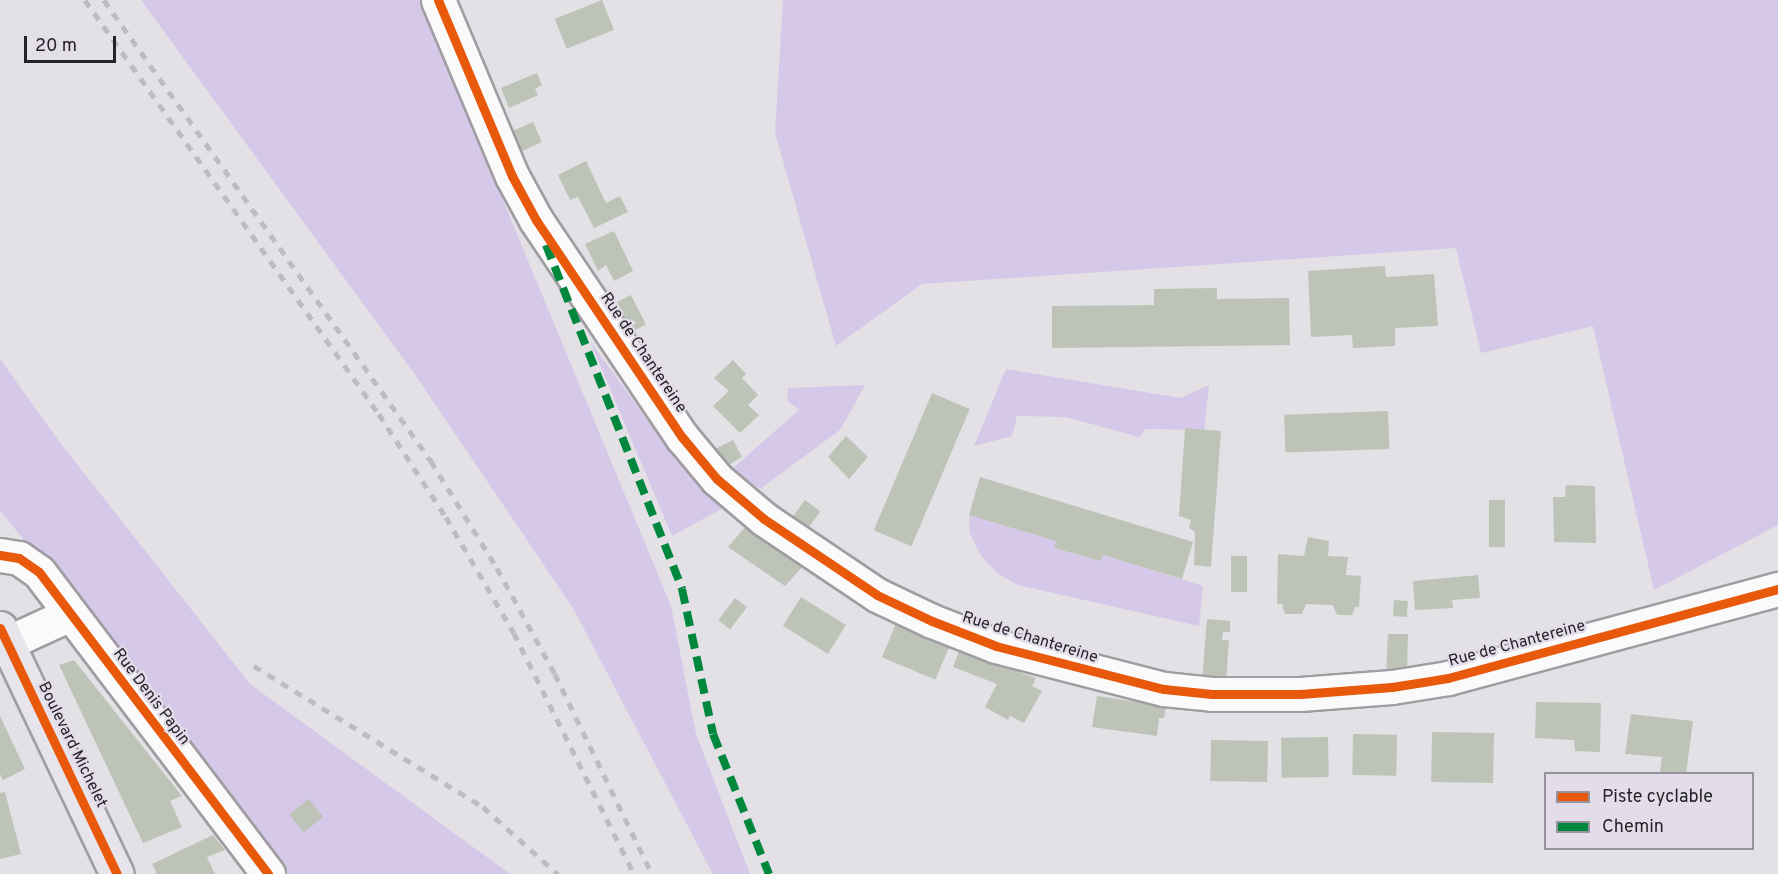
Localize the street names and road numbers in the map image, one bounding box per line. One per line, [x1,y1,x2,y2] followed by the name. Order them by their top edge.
[596,289,690,417] street label: Rue de Chantereine
[960,608,1100,668] street label: Rue de Chantereine
[1446,616,1588,672] street label: Rue de Chantereine
[108,645,194,749] street label: Rue Denis Papin
[33,679,111,811] street label: Boulevard Michelet

